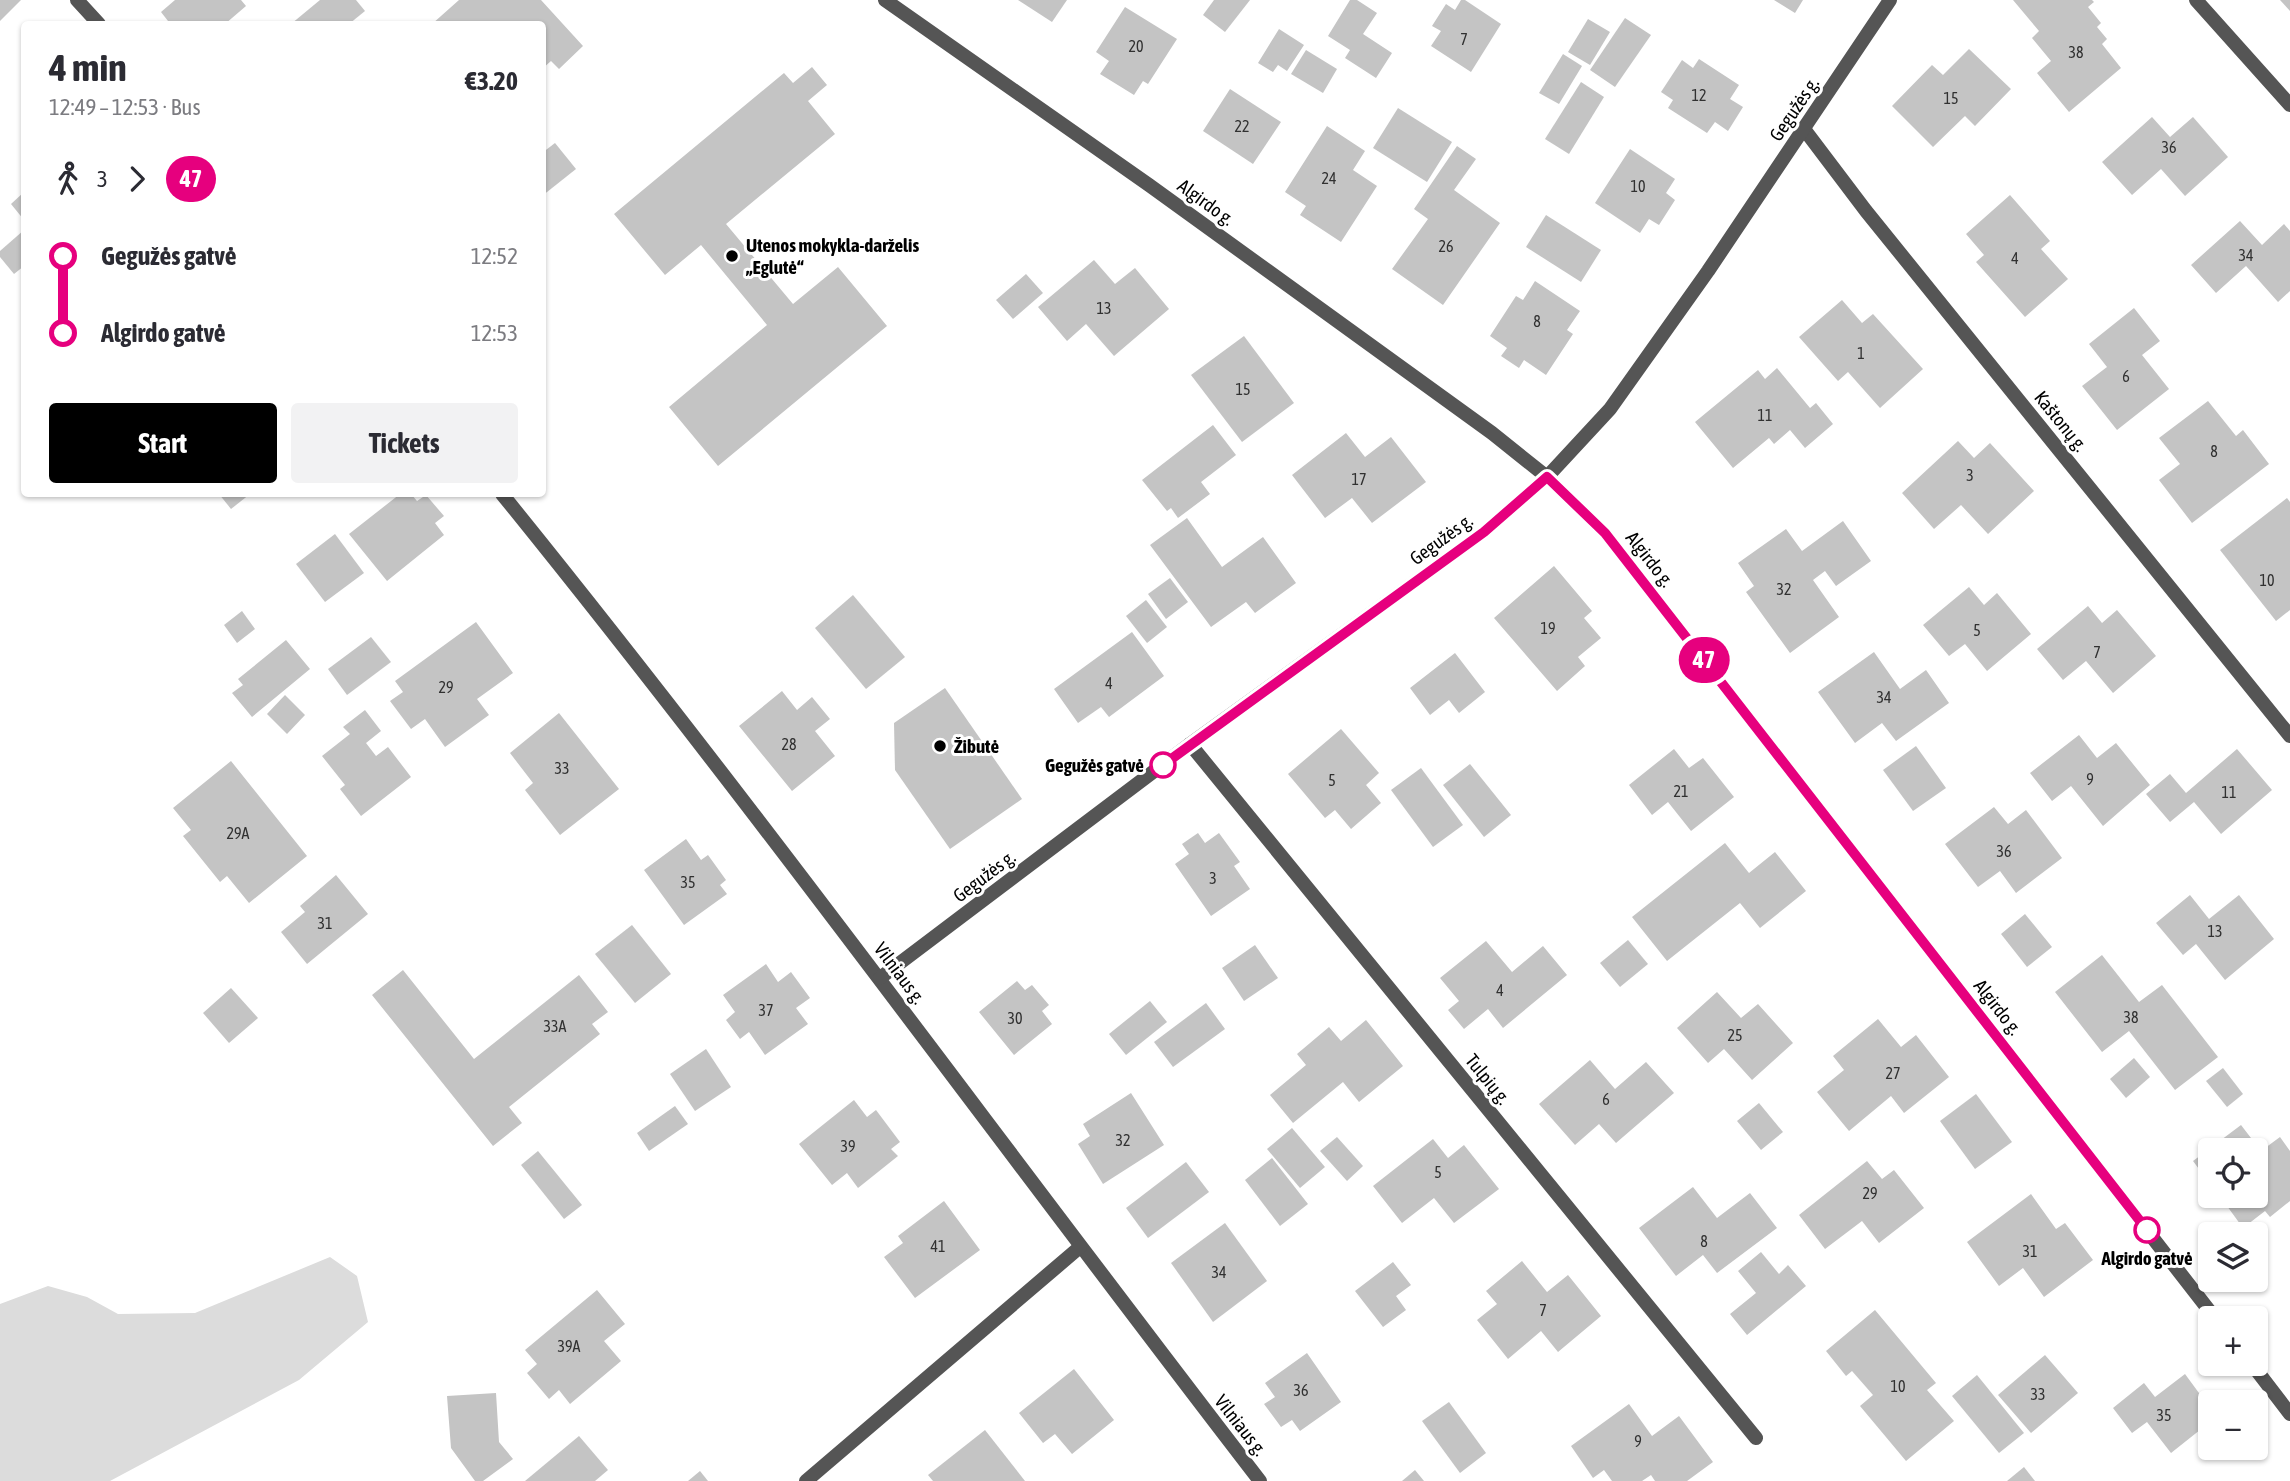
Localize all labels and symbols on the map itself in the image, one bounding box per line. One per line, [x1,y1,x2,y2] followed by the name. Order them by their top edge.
[1460,30,1468,48] house number: 7
[1128,37,1144,55] house number: 20
[2068,43,2084,61] house number: 38
[1765,73,1823,145] street label: Gegužės g.
[1691,86,1707,104] house number: 12
[1943,89,1959,107] house number: 15
[1234,117,1250,135] house number: 22
[2161,138,2177,156] house number: 36
[1321,169,1337,187] house number: 24
[1174,174,1238,230] street label: Algirdo g.
[1630,177,1646,195] house number: 10
[745,234,919,278] place label: Utenos mokykla-darželis „Eglutė“
[1438,237,1454,255] house number: 26
[2238,246,2254,264] house number: 34
[724,248,740,264] marker: Utenos mokykla-darželis „Eglutė“
[2011,249,2019,267] house number: 4
[1096,299,1112,317] house number: 13
[1533,312,1541,330] house number: 8
[1857,344,1865,362] house number: 1
[2122,367,2130,385] house number: 6
[1235,380,1251,398] house number: 15
[2030,386,2092,456] street label: Kaštonų g.
[1757,406,1773,424] house number: 11
[2210,442,2218,460] house number: 8
[1966,466,1974,484] house number: 3
[1351,470,1367,488] house number: 17
[1405,509,1477,569] street label: Gegužės g.
[1622,527,1678,591] street label: Algirdo g.
[2259,571,2275,589] house number: 10
[1776,580,1792,598] house number: 32
[1540,619,1556,637] house number: 19
[1973,621,1981,639] house number: 5
[1672,637,1736,683] line badge: 47
[2093,643,2101,661] house number: 7
[1105,674,1113,692] house number: 4
[438,678,454,696] house number: 29
[1876,688,1892,706] house number: 34
[781,735,797,753] house number: 28
[954,735,999,757] place label: Žibutė
[932,738,948,754] marker: Žibutė
[1150,752,1176,778] marker: Gegužės gatvė
[1045,754,1144,776] place label: Gegužės gatvė
[554,759,570,777] house number: 33
[2086,770,2094,788] house number: 9
[1328,771,1336,789] house number: 5
[1673,782,1689,800] house number: 21
[2221,783,2237,801] house number: 11
[227,824,250,842] house number: 29A
[1996,842,2012,860] house number: 36
[949,845,1019,907] street label: Gegužės g.
[1209,869,1217,887] house number: 3
[680,873,696,891] house number: 35
[317,914,333,932] house number: 31
[2207,922,2223,940] house number: 13
[870,938,930,1008] street label: Vilniaus g.
[1970,975,2026,1039] street label: Algirdo g.
[1496,981,1504,999] house number: 4
[758,1001,774,1019] house number: 37
[2123,1008,2139,1026] house number: 38
[1007,1009,1023,1027] house number: 30
[544,1017,567,1035] house number: 33A
[1727,1026,1743,1044] house number: 25
[1461,1049,1515,1109] street label: Tulpių g.
[1885,1064,1901,1082] house number: 27
[1602,1090,1610,1108] house number: 6
[1115,1131,1131,1149] house number: 32
[840,1137,856,1155] house number: 39
[1434,1163,1442,1181] house number: 5
[1862,1184,1878,1202] house number: 29
[2134,1217,2160,1243] marker: Algirdo gatvė
[1700,1232,1708,1250] house number: 8
[930,1237,946,1255] house number: 41
[2022,1242,2038,1260] house number: 31
[2100,1247,2193,1269] place label: Algirdo gatvė
[1211,1263,1227,1281] house number: 34
[1539,1301,1547,1319] house number: 7
[558,1337,581,1355] house number: 39A
[1890,1377,1906,1395] house number: 10
[1293,1381,1309,1399] house number: 36
[2030,1385,2046,1403] house number: 33
[1210,1390,1272,1460] street label: Vilniaus g.
[2156,1406,2172,1424] house number: 35
[1634,1432,1642,1450] house number: 9

